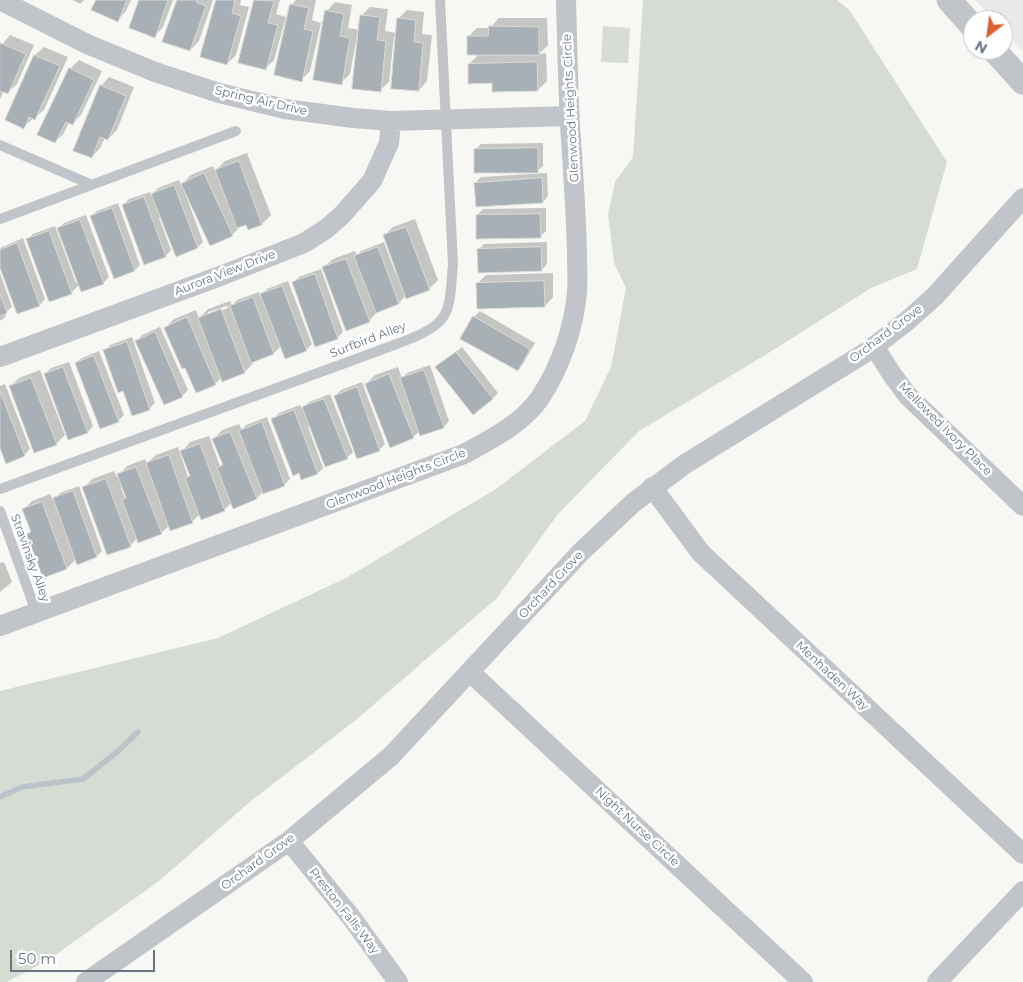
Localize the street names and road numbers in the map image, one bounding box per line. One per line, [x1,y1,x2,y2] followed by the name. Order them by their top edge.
[560,34,582,182] street label: Glenwood Heights Circle
[214,83,308,119] street label: Spring Air Drive
[173,247,277,299] street label: Aurora View Drive
[847,302,925,366] street label: Orchard Grove
[328,319,408,361] street label: Surfbird Alley
[895,379,995,479] street label: Mellowed Ivory Place
[324,446,468,512] street label: Glenwood Heights Circle
[7,512,53,604] street label: Stravinsky Alley
[516,548,586,622] street label: Orchard Grove
[792,638,872,714] street label: Menhaden Way
[592,784,682,870] street label: Night Nurse Circle
[218,830,298,894] street label: Orchard Grove
[306,865,382,957] street label: Preston Falls Way

